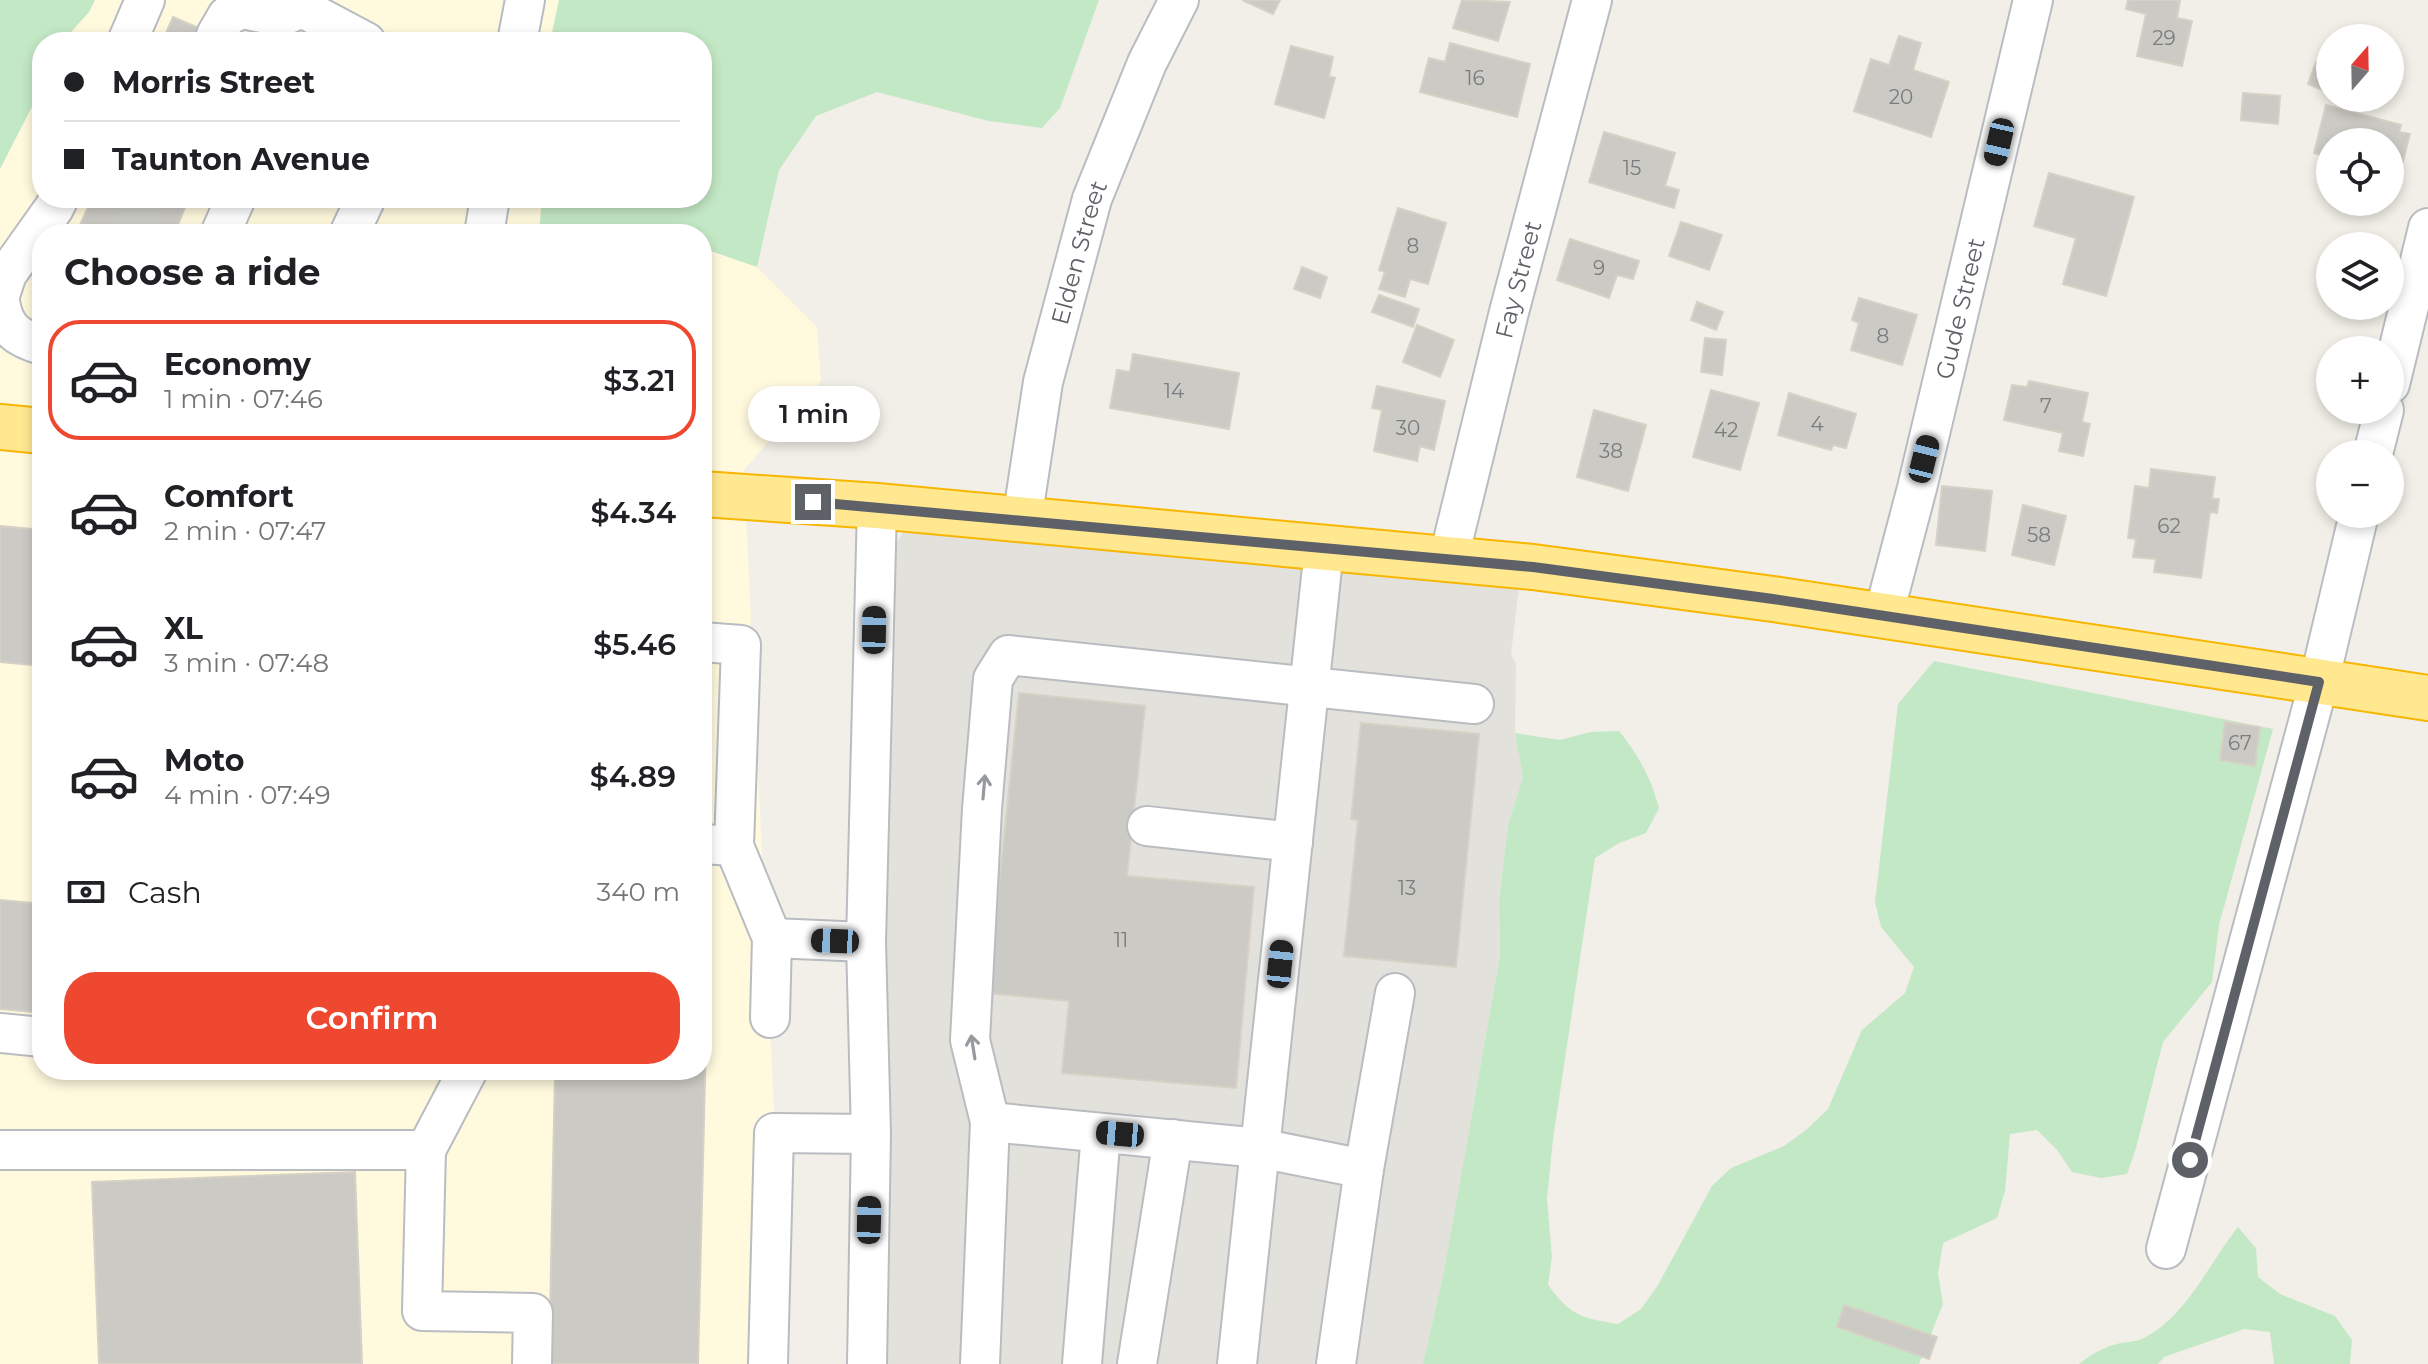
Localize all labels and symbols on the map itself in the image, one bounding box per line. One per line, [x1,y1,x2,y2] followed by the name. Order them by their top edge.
[2316,24,2404,112] north arrow
[2152,26,2176,50] house number: 29
[1465,66,1485,90] house number: 16
[1889,85,1913,109] house number: 20
[1982,116,2016,168] car
[1623,156,1641,180] house number: 15
[1045,176,1113,328] street label: Elden Street
[1489,217,1547,341] street label: Fay Street
[1407,234,1419,258] house number: 8
[1929,235,1991,382] street label: Gude Street
[1593,256,1605,280] house number: 9
[1877,324,1889,348] house number: 8
[1164,379,1184,403] house number: 14
[747,386,879,442] callout: 1 min
[2040,394,2052,418] house number: 7
[1810,412,1824,436] house number: 4
[1396,416,1420,440] house number: 30
[1714,418,1738,442] house number: 42
[1907,433,1941,485] car
[1599,439,1623,463] house number: 38
[795,484,831,520] route end
[2157,514,2181,538] house number: 62
[2027,523,2051,547] house number: 58
[862,606,886,654] car
[2228,731,2252,755] house number: 67
[977,774,992,801] one-way arrow
[1398,876,1416,900] house number: 13
[811,928,859,954] car
[1114,928,1128,952] house number: 11
[1266,939,1294,989] car
[965,1034,980,1060] one-way arrow
[1095,1120,1145,1148] car
[2172,1142,2208,1178] route start
[857,1196,881,1244] car

